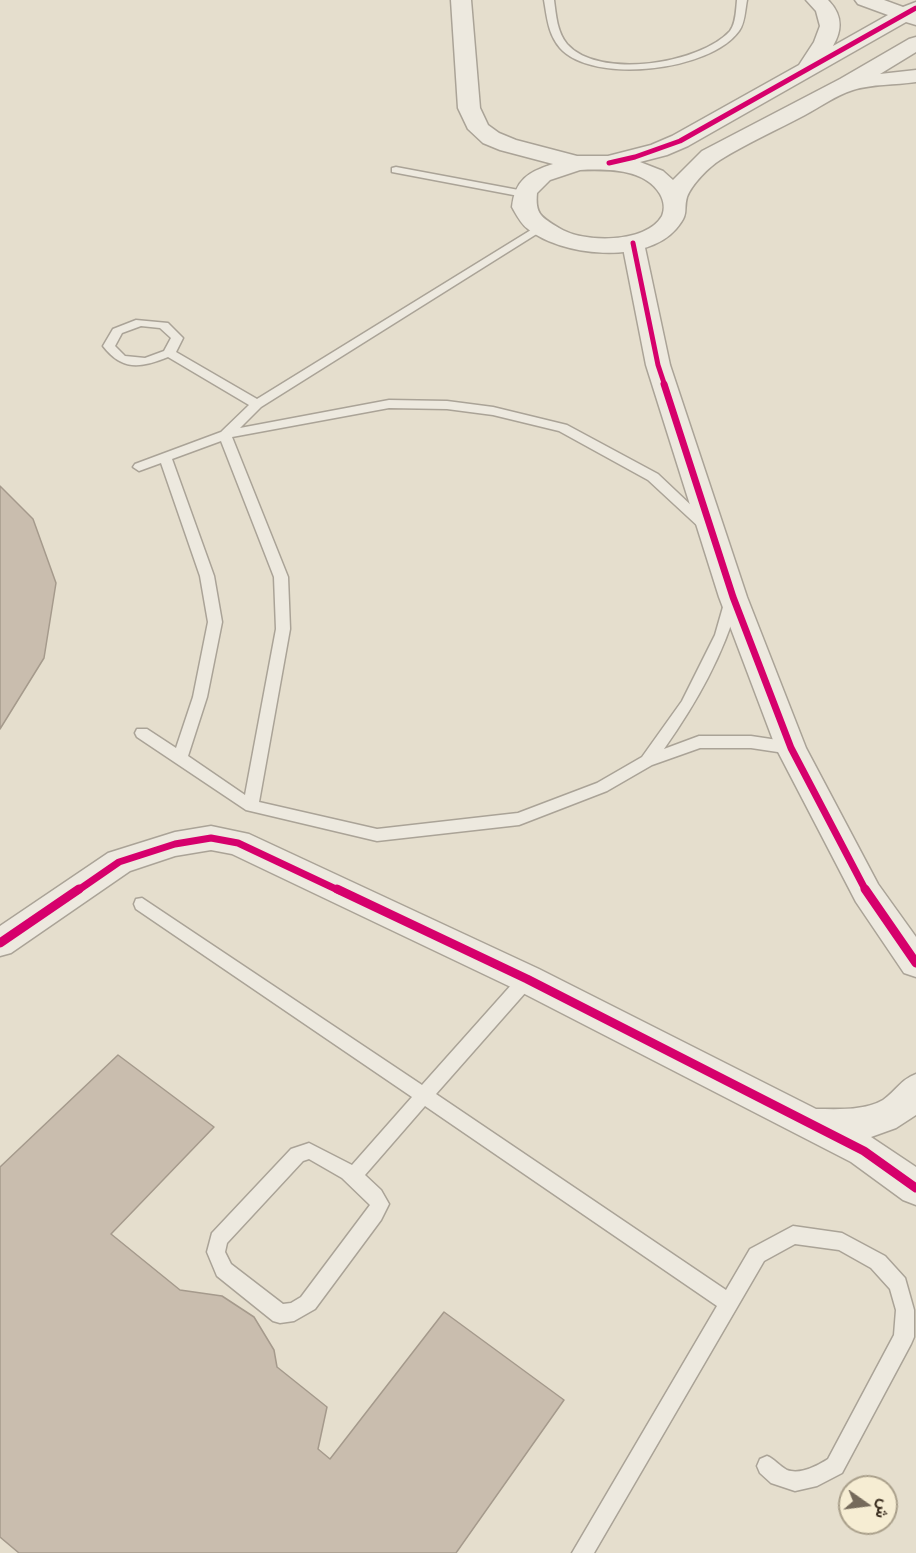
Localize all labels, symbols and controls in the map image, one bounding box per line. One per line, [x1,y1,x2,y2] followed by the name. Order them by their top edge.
[838,1475,898,1535] north arrow
[871,1497,896,1521] text: ش

